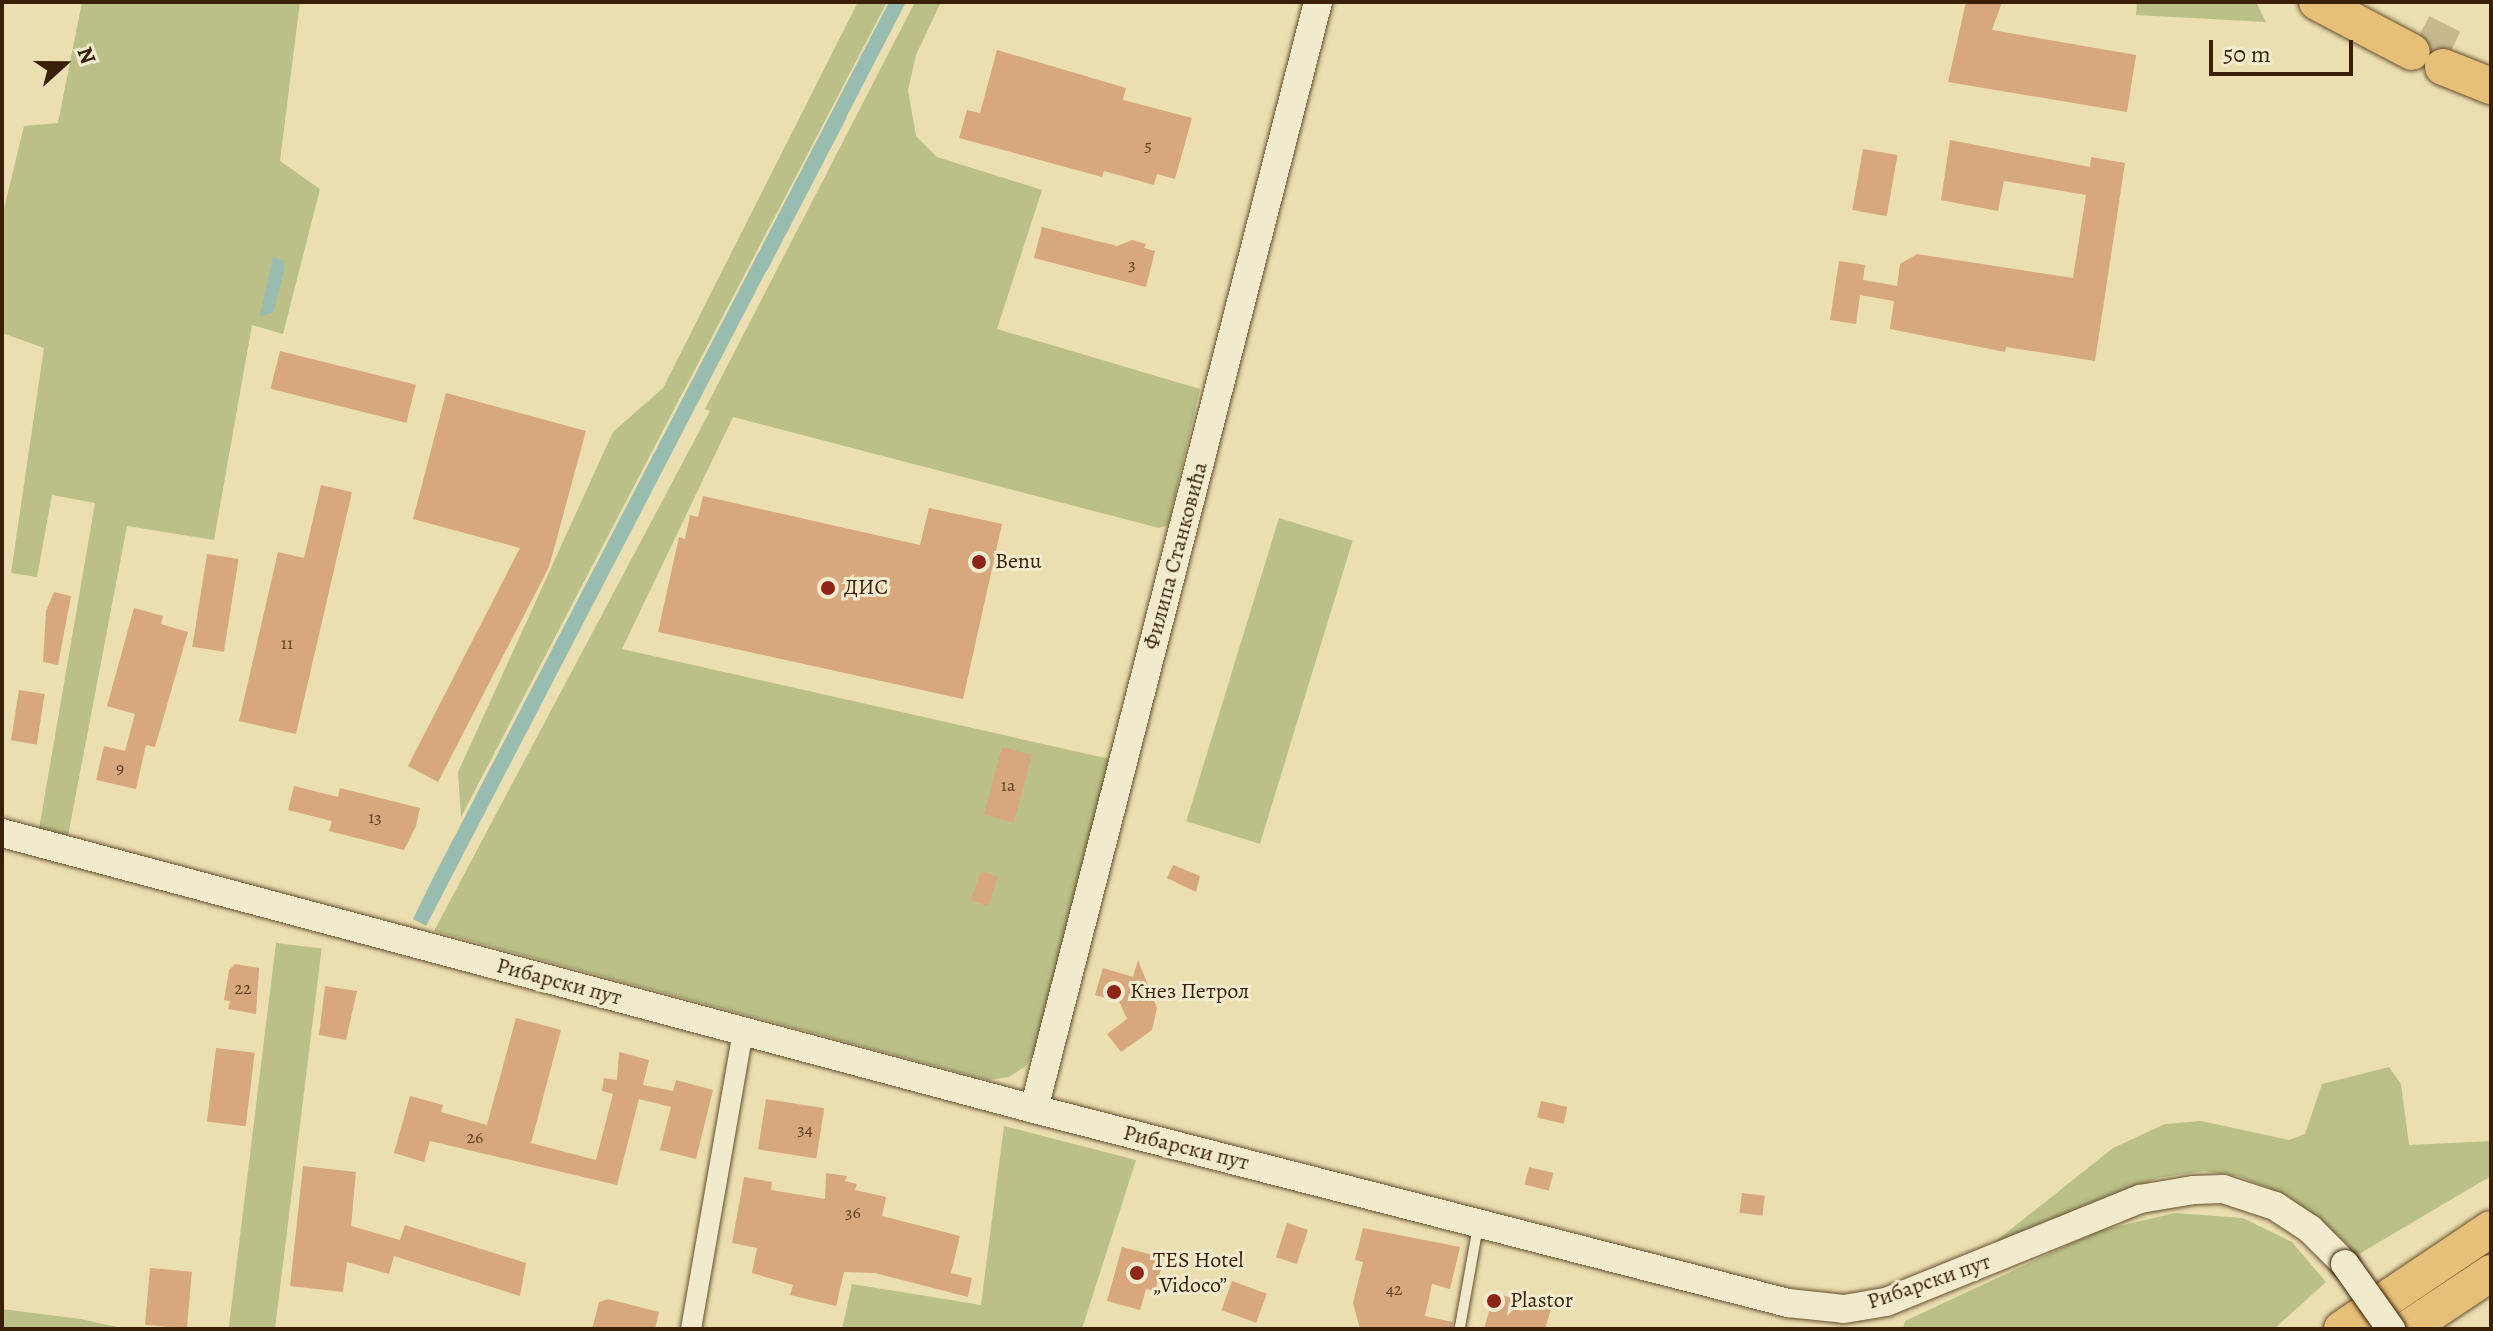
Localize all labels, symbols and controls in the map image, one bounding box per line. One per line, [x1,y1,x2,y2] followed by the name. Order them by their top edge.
[24,24,104,104] north arrow
[2213,24,2357,74] scale bar
[2223,38,2271,70] text: 50 m
[70,43,103,68] text: N
[1144,134,1152,156] house number: 5
[1128,253,1136,275] house number: 3
[1138,459,1214,653] street label: Филипа Станковића
[995,549,1042,575] place label: Benu
[970,553,988,571] marker: Benu
[844,575,888,601] place label: ДИС
[819,579,837,597] marker: ДИС
[281,632,293,654] house number: 11
[116,757,124,779] house number: 9
[1001,774,1015,796] house number: 1a
[368,806,382,828] house number: 13
[494,953,624,1011] street label: Рибарски пут
[234,977,252,999] house number: 22
[1130,979,1249,1005] place label: Кнез Петрол
[1105,983,1123,1001] marker: Кнез Петрол
[797,1118,813,1140] house number: 34
[1120,1120,1252,1176] street label: Рибарски пут
[467,1126,483,1148] house number: 26
[845,1201,861,1223] house number: 36
[1153,1247,1244,1298] place label: TES Hotel „Vidoco”
[1864,1249,1994,1315] street label: Рибарски пут
[1128,1264,1146,1282] marker: TES Hotel „Vidoco”
[1386,1278,1402,1300] house number: 42
[1510,1288,1573,1314] place label: Plastor
[1485,1292,1503,1310] marker: Plastor

